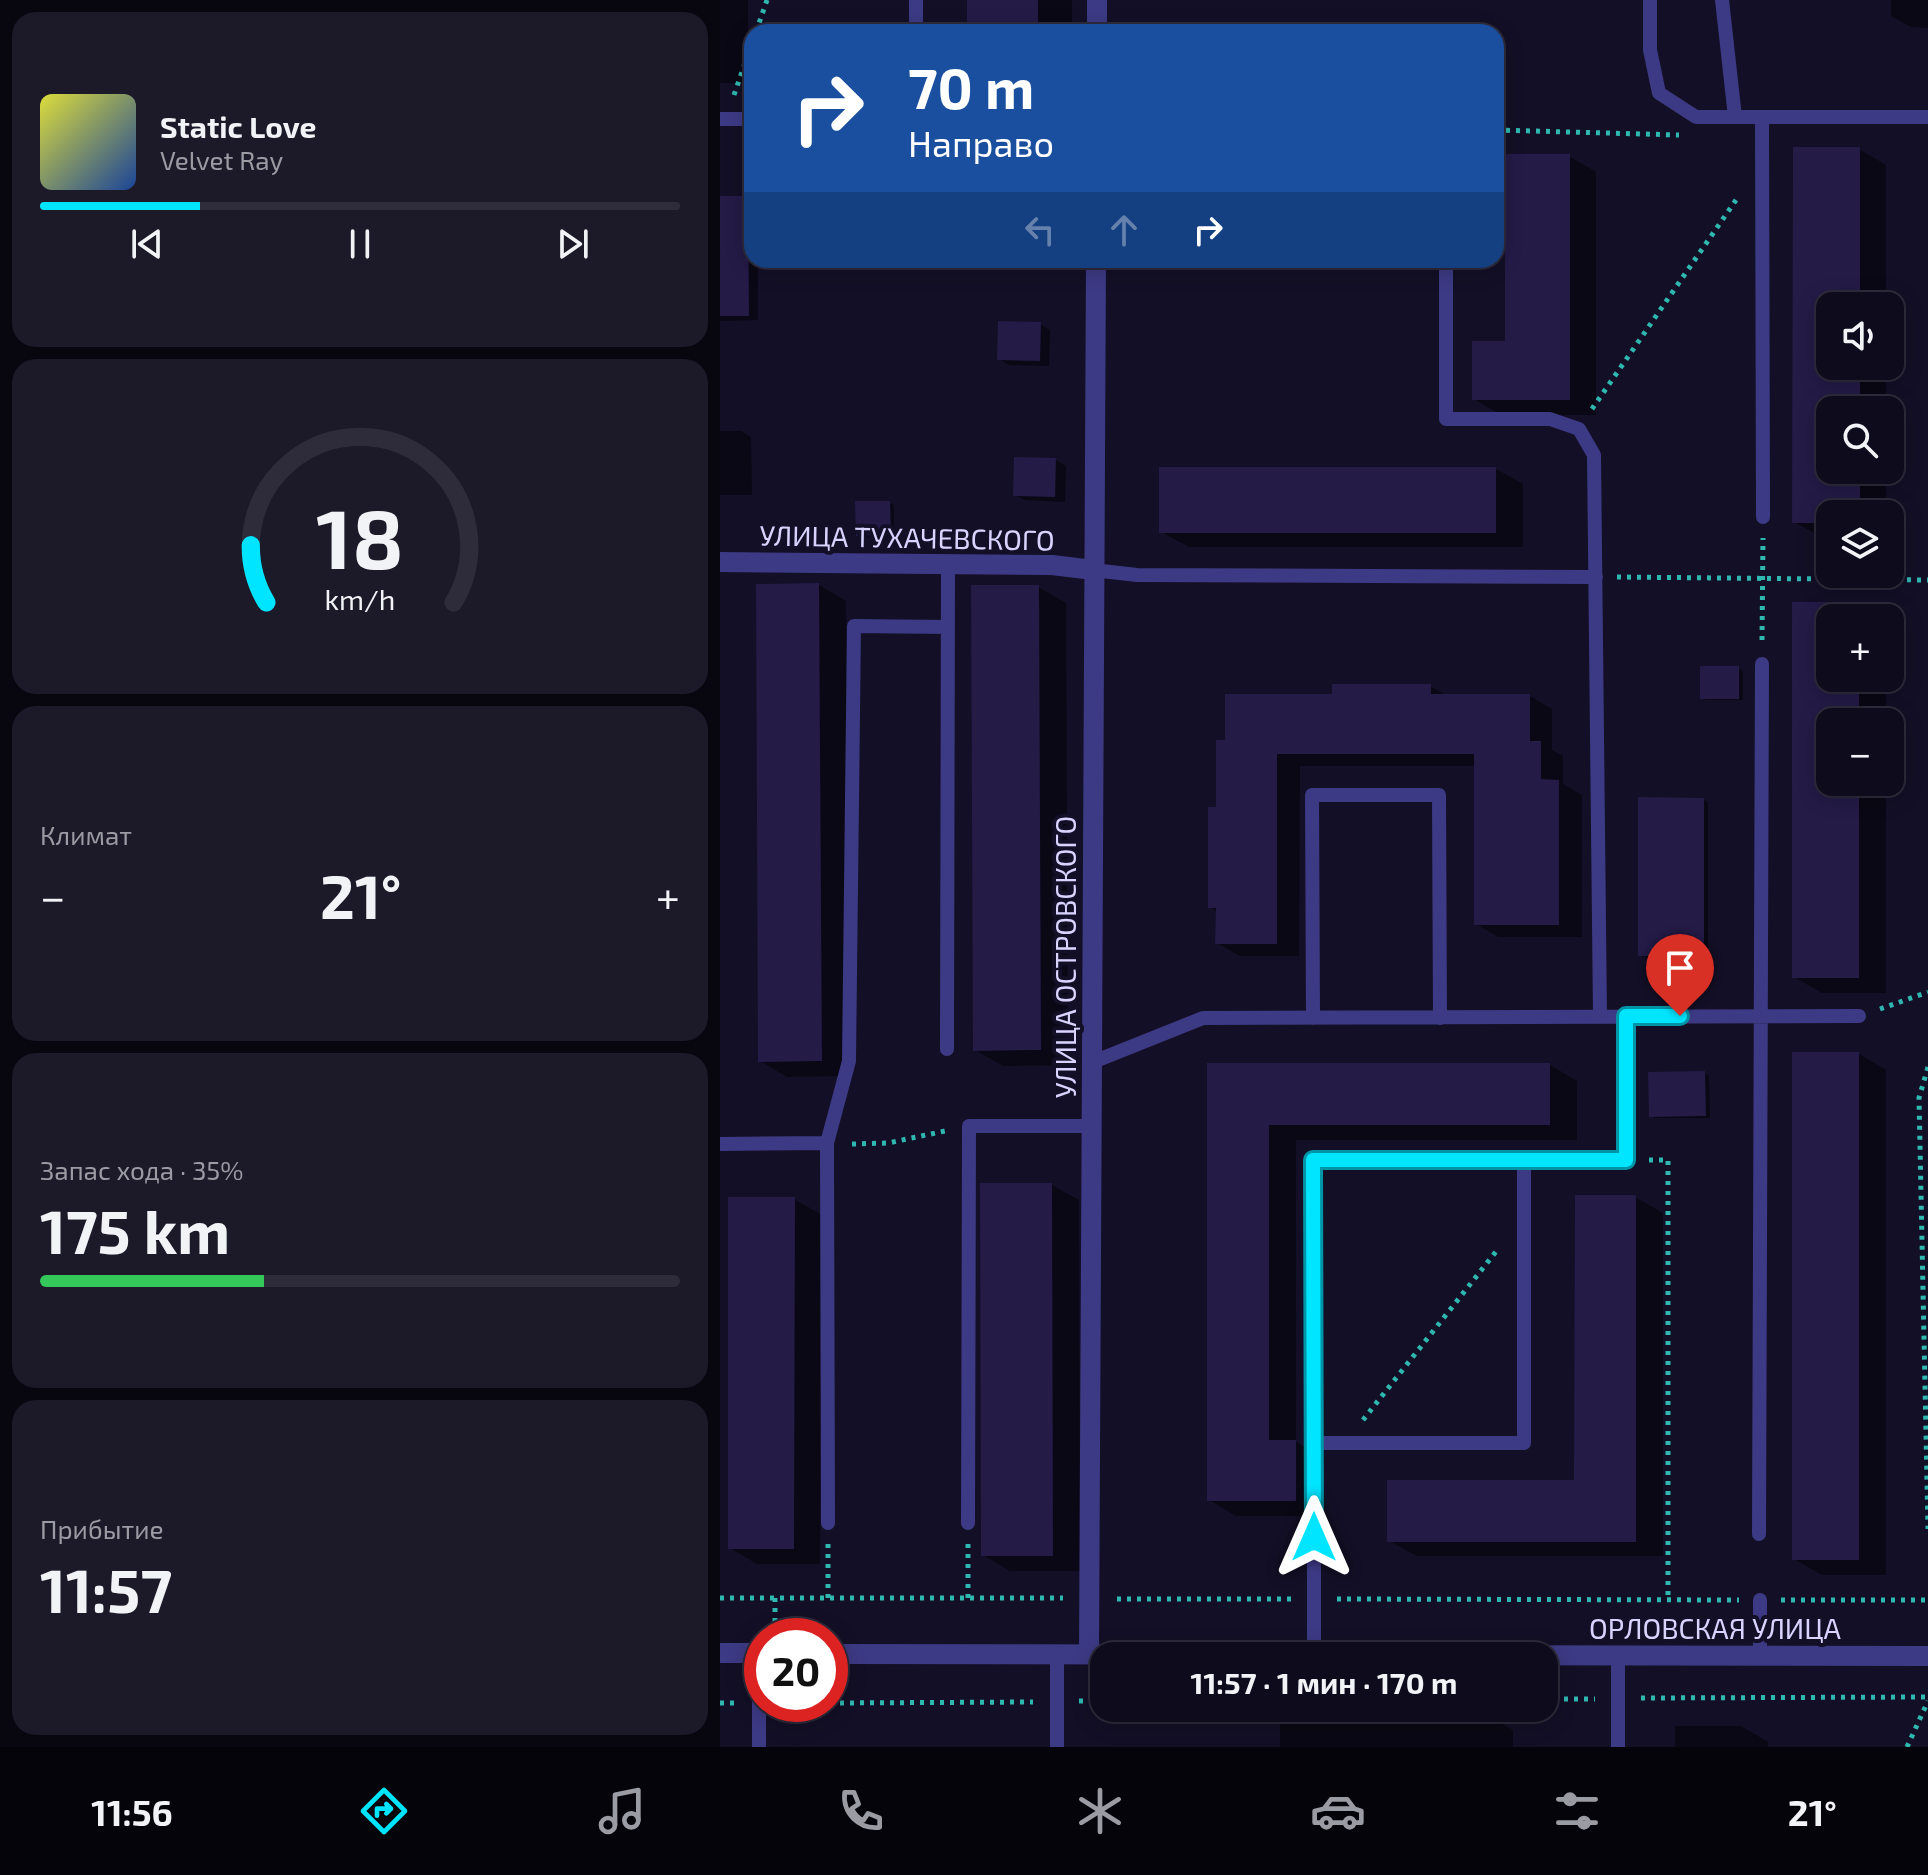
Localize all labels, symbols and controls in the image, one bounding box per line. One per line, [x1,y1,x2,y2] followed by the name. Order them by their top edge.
[908,53,1034,120] text: 70 m
[776,56,880,160] icon: right
[160,108,316,144] text: Static Love
[908,121,1054,164] text: Направо
[160,144,283,175] text: Velvet Ray
[1018,208,1062,252] icon: left
[1102,208,1146,252] icon: ahead
[1186,208,1230,252] icon: right
[125,222,169,266] icon: previous
[338,222,382,266] icon: pause
[551,222,595,266] icon: next
[1816,292,1904,796] map controls
[1816,292,1904,380] button: sound
[1816,396,1904,484] button: search
[316,485,404,585] text: 18
[1816,500,1904,588] button: layers
[759,517,1055,557] street label: УЛИЦА ТУХАЧЕВСКОГО
[325,581,395,616] text: km/h
[1816,604,1904,692] button: +
[1816,708,1904,796] button: −
[1048,816,1082,1098] street label: УЛИЦА ОСТРОВСКОГО
[40,819,132,850] text: Климат
[320,859,401,931] text: 21°
[40,869,66,922] text: −
[656,869,680,922] text: +
[1646,934,1714,1016] pin
[1658,946,1702,990] icon: arrive
[40,1154,244,1185] text: Запас хода · 35%
[40,1194,230,1266] text: 175 km
[1272,1495,1356,1579] position arrow
[40,1513,164,1544] text: Прибытие
[40,1553,172,1625] text: 11:57
[1589,1611,1842,1645] street label: ОРЛОВСКАЯ УЛИЦА
[744,1618,848,1722] speed limit sign: 20
[1190,1664,1458,1700] text: 11:57 · 1 мин · 170 m
[356,1783,412,1839] icon: directions
[594,1783,650,1839] icon: music
[833,1783,889,1839] icon: phone
[1072,1783,1128,1839] icon: climate
[1310,1783,1366,1839] icon: car
[1549,1783,1605,1839] icon: filters
[91,1790,173,1833] text: 11:56
[1788,1790,1837,1833] text: 21°

